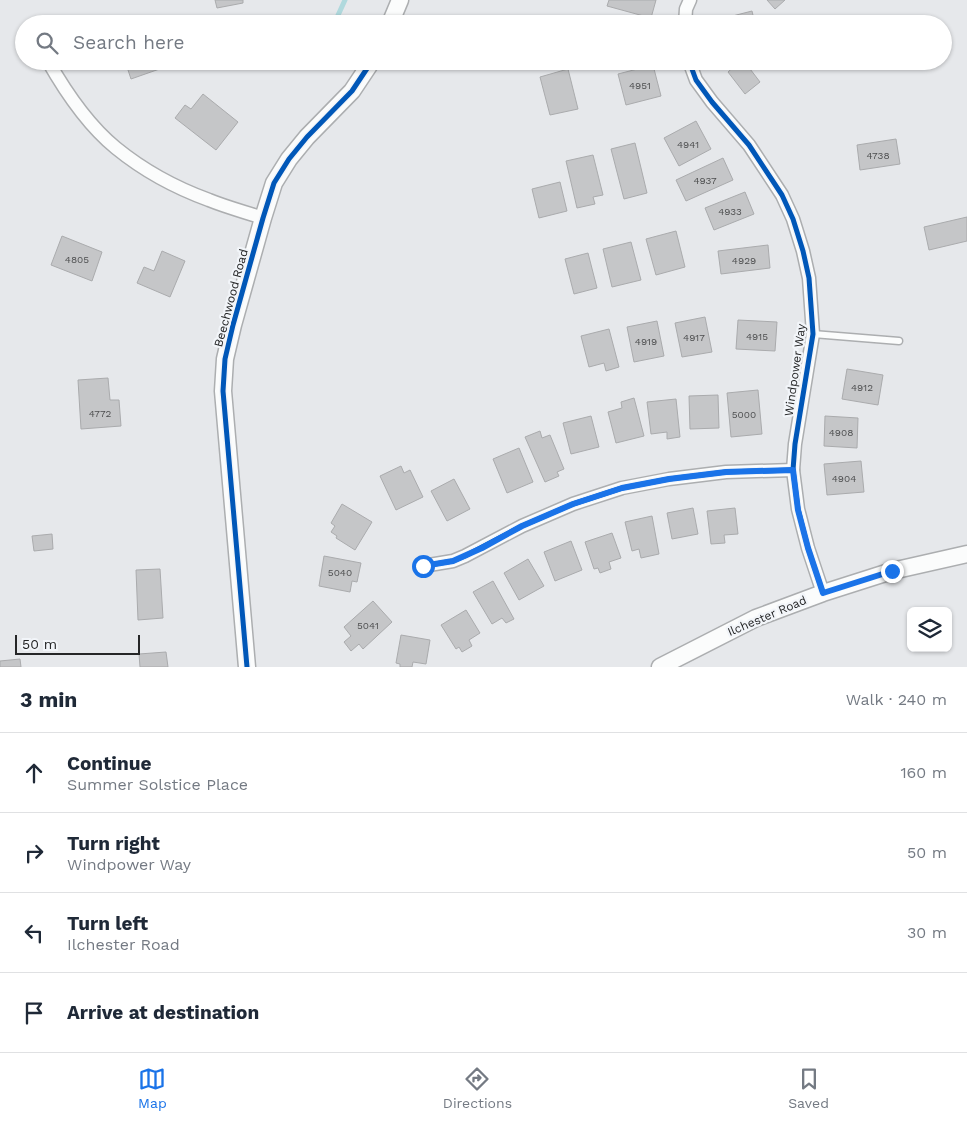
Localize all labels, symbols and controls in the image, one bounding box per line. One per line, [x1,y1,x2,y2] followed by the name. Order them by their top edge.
[15,15,952,70] search box
[33,29,61,57] icon: search
[73,31,184,54] text: Search here
[629,80,651,91] house number: 4951
[677,139,699,150] house number: 4941
[866,150,890,161] house number: 4738
[693,175,717,186] house number: 4937
[718,206,742,217] house number: 4933
[211,247,251,349] street label: Beechwood Road
[65,254,89,265] house number: 4805
[732,255,756,266] house number: 4929
[782,322,809,417] street label: Windpower Way
[746,331,768,342] house number: 4915
[683,332,705,343] house number: 4917
[635,336,657,347] house number: 4919
[851,382,873,393] house number: 4912
[89,408,111,419] house number: 4772
[732,409,756,420] house number: 5000
[829,427,853,438] house number: 4908
[832,473,856,484] house number: 4904
[412,555,435,578] route start
[881,560,904,583] route end
[328,567,352,578] house number: 5040
[725,593,809,639] street label: Ilchester Road
[907,607,952,652] map controls
[907,607,952,652] button: layers
[357,620,379,631] house number: 5041
[15,632,140,655] scale bar
[22,636,57,652] text: 50 m
[20,687,77,712] text: 3 min
[846,690,947,709] text: Walk · 240 m
[67,752,151,775] text: Continue
[20,759,48,787] icon: ahead
[900,763,947,782] text: 160 m
[67,775,248,794] text: Summer Solstice Place
[67,832,160,855] text: Turn right
[20,839,48,867] icon: right
[907,843,947,862] text: 50 m
[67,855,191,874] text: Windpower Way
[67,912,148,935] text: Turn left
[20,919,48,947] icon: left
[907,923,947,942] text: 30 m
[67,935,180,954] text: Ilchester Road
[20,999,48,1027] icon: arrive
[67,1001,259,1024] text: Arrive at destination
[138,1065,167,1111] tab: Map
[443,1065,512,1111] tab: Directions
[788,1065,829,1111] tab: Saved

